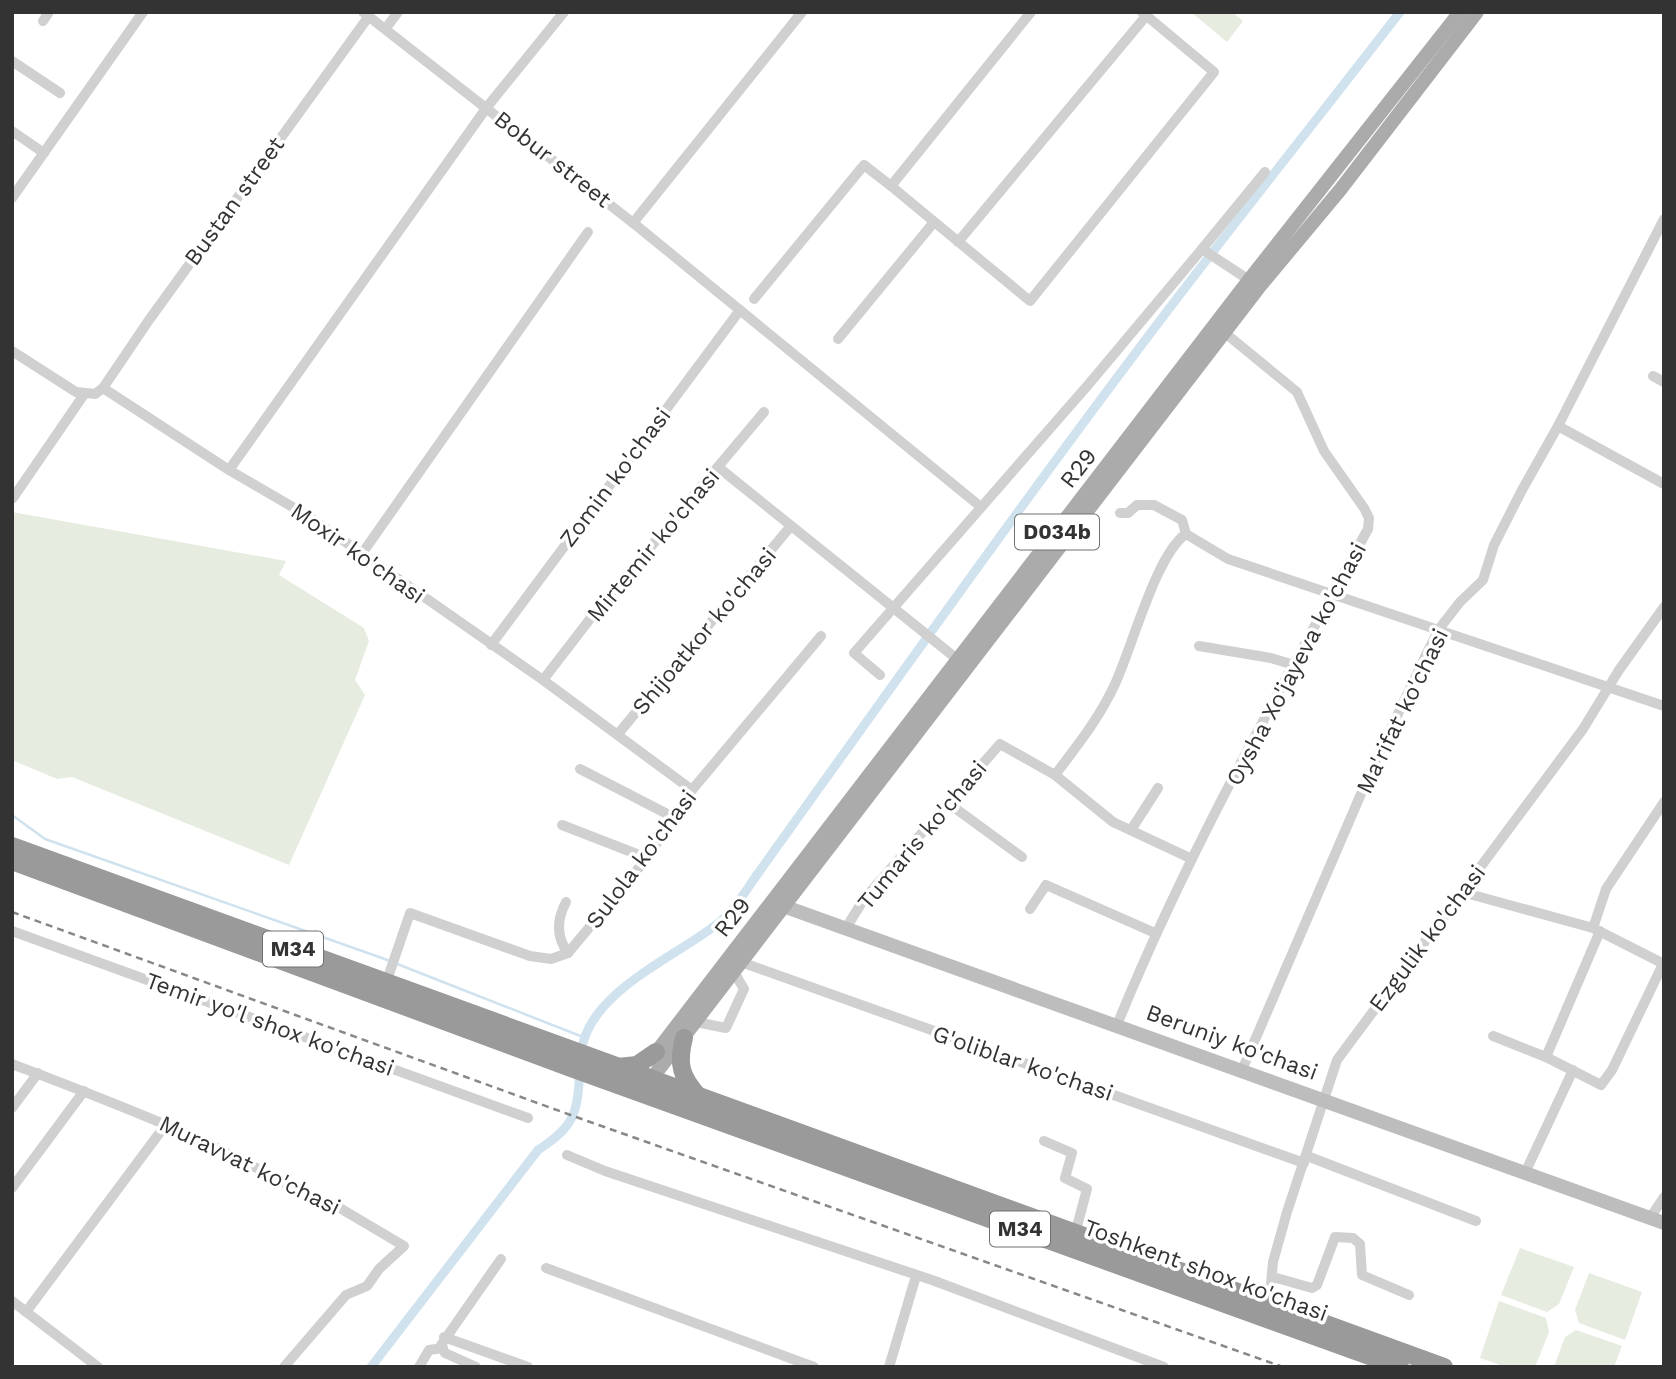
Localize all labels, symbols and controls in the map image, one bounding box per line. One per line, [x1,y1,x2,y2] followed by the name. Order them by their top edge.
[489,105,617,214] street label: Bobur street
[179,131,290,271] street label: Bustаn street
[554,402,676,552] street label: Zomin ko'chasi
[1055,443,1102,494] street label: R29
[582,463,725,627] street label: Mirtemir ko'chasi
[286,497,430,610] street label: Moxir ko'chasi
[1015,514,1099,550] road number: D034b
[1221,538,1372,790] street label: Oysha Xo'jayeva ko'chasi
[627,542,782,720] street label: Shijoatkor ko'chasi
[1351,624,1454,798] street label: Ma'rifat ko'chasi
[852,755,993,915] street label: Tumaris ko'chasi
[581,785,702,934] street label: Sulola ko'chasi
[1364,860,1491,1017] street label: Ezgulik ko'chasi
[709,892,756,943] street label: R29
[263,932,323,967] road number: M34
[142,967,398,1082] street label: Temir yo'l shox ko'chasi
[1142,999,1321,1086] street label: Beruniy ko'chasi
[929,1020,1117,1107] street label: G'oliblar ko'chasi
[155,1110,345,1221] street label: Muravvat ko'chasi
[990,1212,1050,1246] road number: M34
[1080,1214,1331,1327] street label: Toshkent shox ko'chasi

